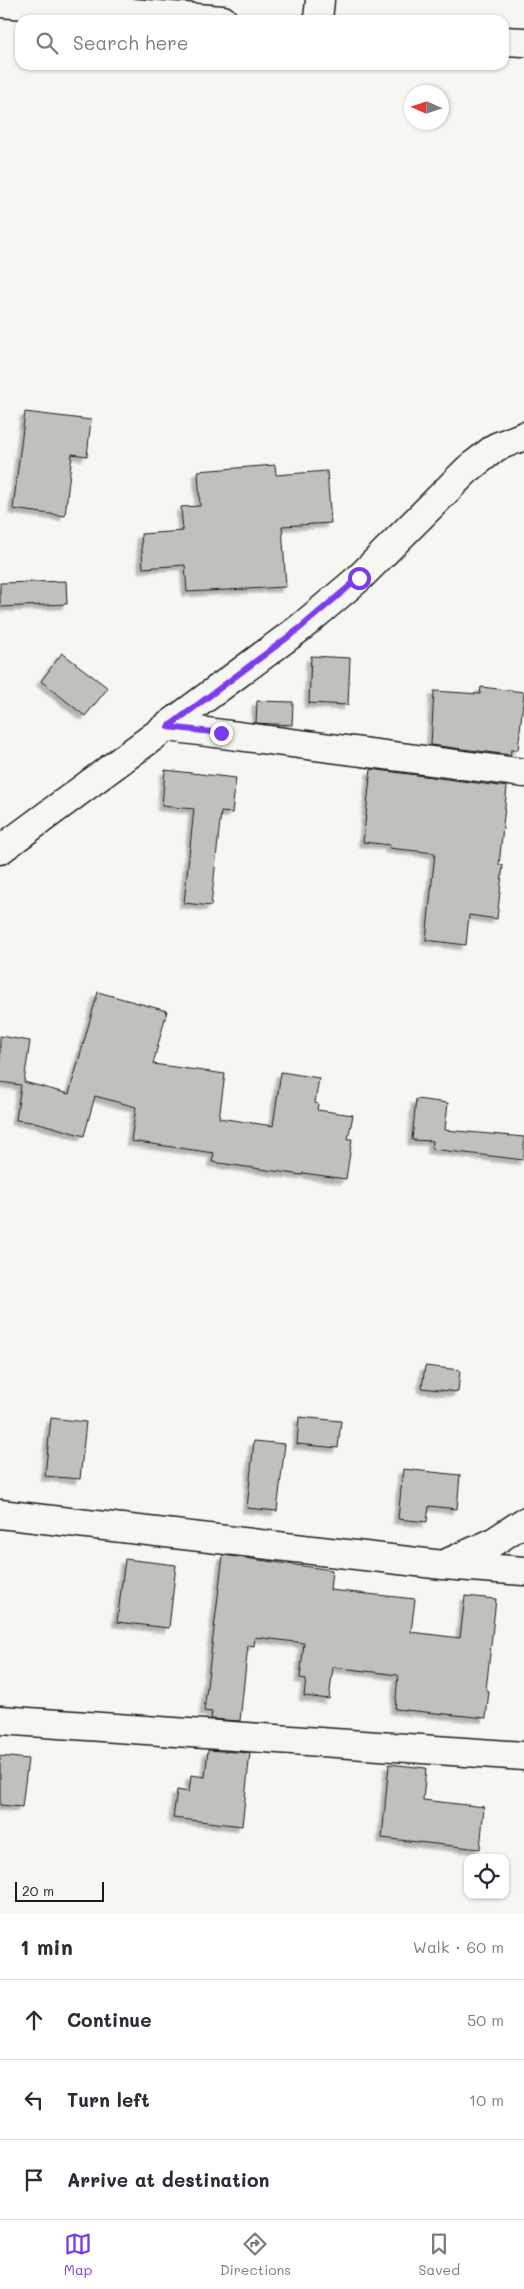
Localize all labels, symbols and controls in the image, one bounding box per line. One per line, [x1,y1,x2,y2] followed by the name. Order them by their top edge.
[15,15,509,70] search box
[33,29,61,57] icon: search
[73,30,189,55] text: Search here
[404,85,449,130] north arrow
[348,567,371,590] route start
[210,722,233,745] route end
[464,1854,509,1899] map controls
[464,1854,509,1899] button: locate
[15,1879,104,1902] scale bar
[22,1881,54,1900] text: 20 m
[20,1933,73,1960] text: 1 min
[413,1936,504,1957] text: Walk · 60 m
[20,2006,48,2034] icon: ahead
[67,2007,152,2032] text: Continue
[467,2009,504,2030] text: 50 m
[20,2086,48,2114] icon: left
[67,2087,150,2112] text: Turn left
[469,2089,504,2110] text: 10 m
[20,2166,48,2194] icon: arrive
[67,2167,270,2192] text: Arrive at destination
[64,2230,92,2279] tab: Map
[220,2230,291,2279] tab: Directions
[419,2230,460,2279] tab: Saved

